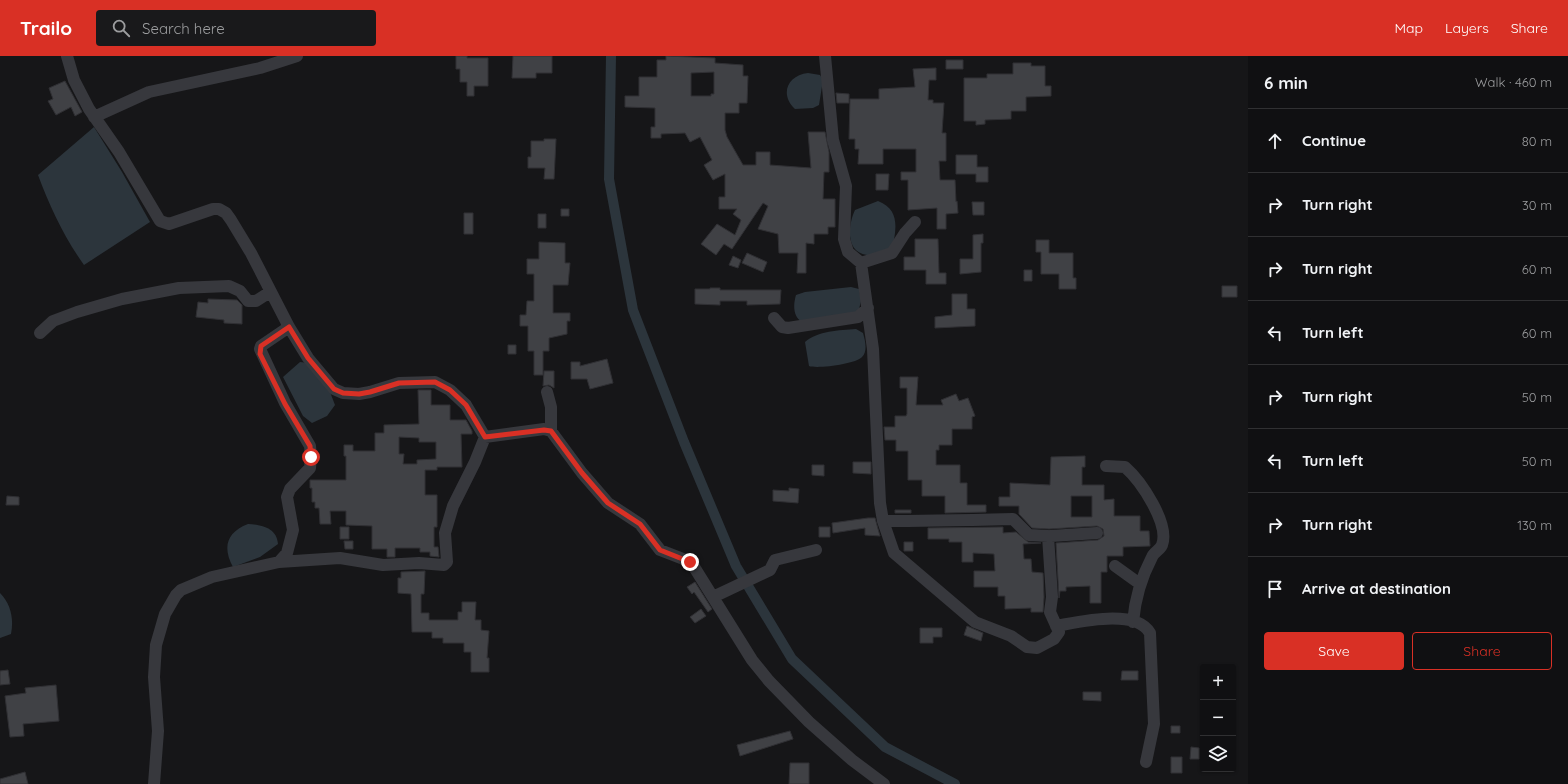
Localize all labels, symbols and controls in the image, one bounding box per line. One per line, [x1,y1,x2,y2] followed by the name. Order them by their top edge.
[96,10,376,46] search box
[20,16,72,40] text: Trailo
[110,17,132,39] icon: search
[142,19,225,38] text: Search here
[1394,19,1423,37] text: Map
[1445,19,1489,37] text: Layers
[1511,19,1548,37] text: Share
[1264,72,1308,93] text: 6 min
[1475,74,1552,90] text: Walk · 460 m
[1264,130,1286,152] icon: ahead
[1302,131,1366,150] text: Continue
[1522,133,1552,149] text: 80 m
[1264,194,1286,216] icon: right
[1302,195,1373,214] text: Turn right
[1522,197,1552,213] text: 30 m
[1264,258,1286,280] icon: right
[1302,259,1373,278] text: Turn right
[1522,261,1552,277] text: 60 m
[1264,322,1286,344] icon: left
[1302,323,1364,342] text: Turn left
[1522,325,1552,341] text: 60 m
[1264,386,1286,408] icon: right
[1302,387,1373,406] text: Turn right
[1522,389,1552,405] text: 50 m
[302,448,320,466] route start
[1264,450,1286,472] icon: left
[1302,451,1364,470] text: Turn left
[1522,453,1552,469] text: 50 m
[1264,514,1286,536] icon: right
[1302,515,1373,534] text: Turn right
[1517,517,1552,533] text: 130 m
[681,553,699,571] route end
[1264,578,1286,600] icon: arrive
[1302,579,1451,598] text: Arrive at destination
[1264,632,1404,670] button: Save
[1412,632,1552,670] button: Share
[1200,664,1236,772] map controls
[1200,664,1236,700] button: +
[1200,700,1236,736] button: −
[1200,736,1236,772] button: layers

